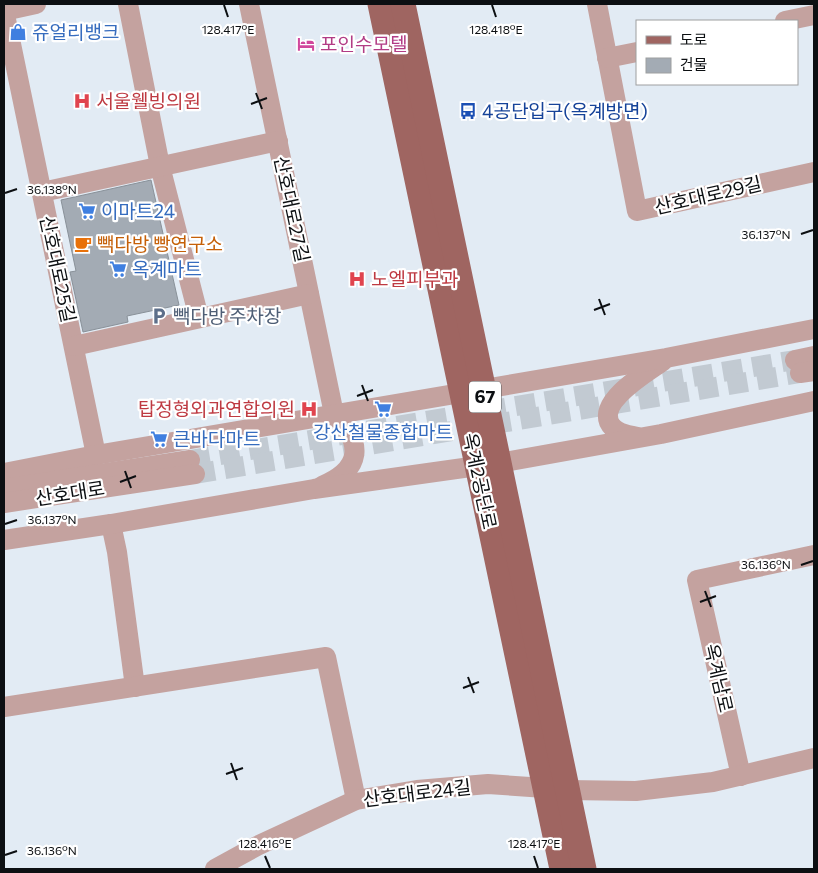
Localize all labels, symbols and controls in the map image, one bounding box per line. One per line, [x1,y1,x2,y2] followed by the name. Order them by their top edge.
[32,20,119,43] place label: 쥬얼리뱅크
[636,20,798,85] legend
[8,22,28,42] shop icon: 쥬얼리뱅크
[202,22,254,36] text: 128.417°E
[469,22,523,36] text: 128.418°E
[680,30,708,48] text: 도로
[320,32,407,55] place label: 포인수모텔
[296,34,316,54] hotel icon: 포인수모텔
[680,55,708,73] text: 건물
[96,89,201,112] place label: 서울웰빙의원
[72,91,92,111] hospital icon: 서울웰빙의원
[482,99,648,122] place label: 4공단입구(옥계방면)
[458,101,478,121] bus stop icon: 4공단입구(옥계방면)
[270,154,315,264] street label: 산호대로27길
[652,171,764,218] street label: 산호대로29길
[27,182,77,196] text: 36.138°N
[101,199,175,222] place label: 이마트24
[77,201,97,221] supermarket icon: 이마트24
[36,213,81,325] street label: 산호대로25길
[742,227,790,241] text: 36.137°N
[97,232,223,255] place label: 빽다방 빵연구소
[73,234,93,254] cafe icon: 빽다방 빵연구소
[132,257,202,280] place label: 옥계마트
[108,259,128,279] supermarket icon: 옥계마트
[371,267,458,290] place label: 노엘피부과
[347,269,367,289] hospital icon: 노엘피부과
[173,304,282,327] place label: 빽다방 주차장
[149,306,169,326] parking icon: 빽다방 주차장
[469,382,501,412] road number: 67
[138,397,295,420] place label: 탑정형외과연합의원
[299,399,319,419] hospital icon: 탑정형외과연합의원
[373,399,393,419] supermarket icon: 강산철물종합마트
[313,420,453,443] place label: 강산철물종합마트
[173,427,260,450] place label: 큰바다마트
[149,429,169,449] supermarket icon: 큰바다마트
[459,431,502,531] street label: 옥계2공단로
[34,476,106,509] street label: 산호대로
[28,512,76,526] text: 36.137°N
[741,557,791,571] text: 36.136°N
[700,641,739,715] street label: 옥계남로
[361,774,472,811] street label: 산호대로24길
[238,836,292,850] text: 128.416°E
[508,836,560,850] text: 128.417°E
[27,843,77,857] text: 36.136°N

